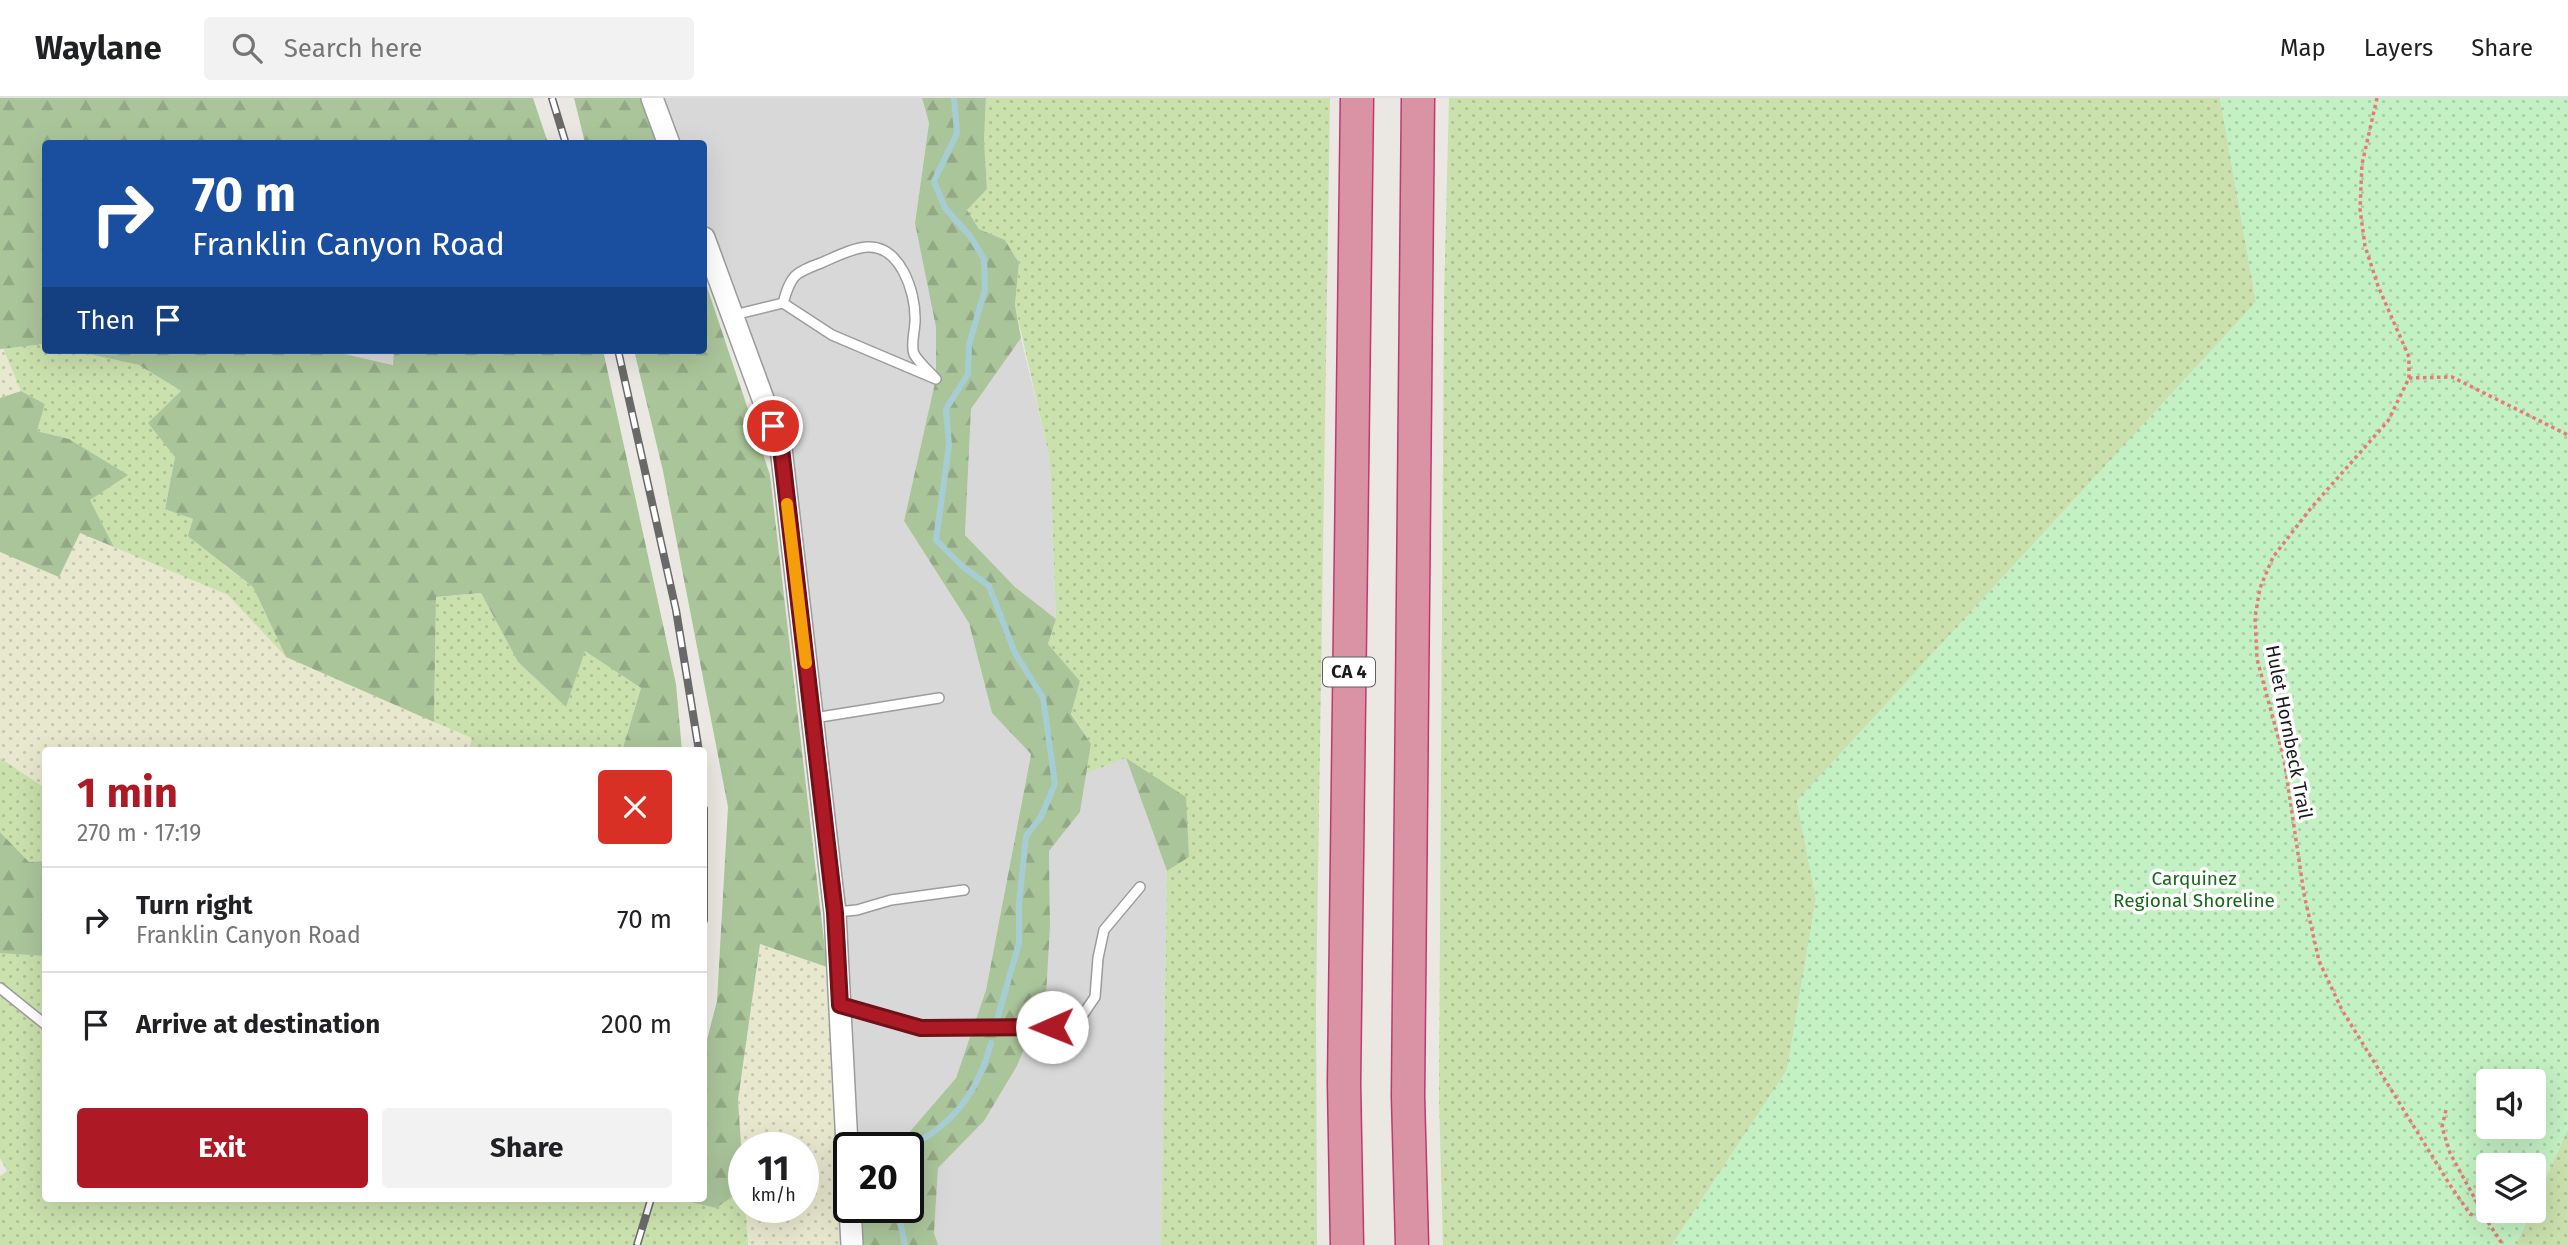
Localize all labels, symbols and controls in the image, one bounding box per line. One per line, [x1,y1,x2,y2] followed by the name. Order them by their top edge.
[204,17,694,80] search box
[35,28,162,68] text: Waylane
[228,29,266,67] icon: search
[284,33,423,64] text: Search here
[2280,34,2326,62] text: Map
[2364,34,2433,62] text: Layers
[2471,34,2533,62] text: Share
[192,165,296,224] text: 70 m
[77,168,168,259] icon: right
[192,225,505,263] text: Franklin Canyon Road
[149,301,187,339] icon: arrive
[77,305,135,336] text: Then
[743,396,803,456] pin
[754,407,792,445] icon: arrive
[2261,643,2317,821] street label: Hulet Hornbeck Trail
[1323,658,1375,686] road number: CA 4
[77,768,178,818] text: 1 min
[598,770,672,844] button: close
[77,819,201,847] text: 270 m · 17:19
[2113,867,2275,912] park label: Carquinez Regional Shoreline
[136,890,253,921] text: Turn right
[77,901,115,939] icon: right
[617,904,672,935] text: 70 m
[136,921,361,949] text: Franklin Canyon Road
[1015,990,1089,1064] position arrow
[77,1006,115,1044] icon: arrive
[136,1009,380,1040] text: Arrive at destination
[601,1009,672,1040] text: 200 m
[2476,1069,2546,1223] map controls
[2476,1069,2546,1139] button: sound
[77,1108,368,1188] button: Exit
[382,1108,672,1188] button: Share
[833,1132,924,1223] speed limit sign: 20
[758,1147,789,1189] text: 11
[2476,1153,2546,1223] button: layers
[751,1184,796,1206] text: km/h

